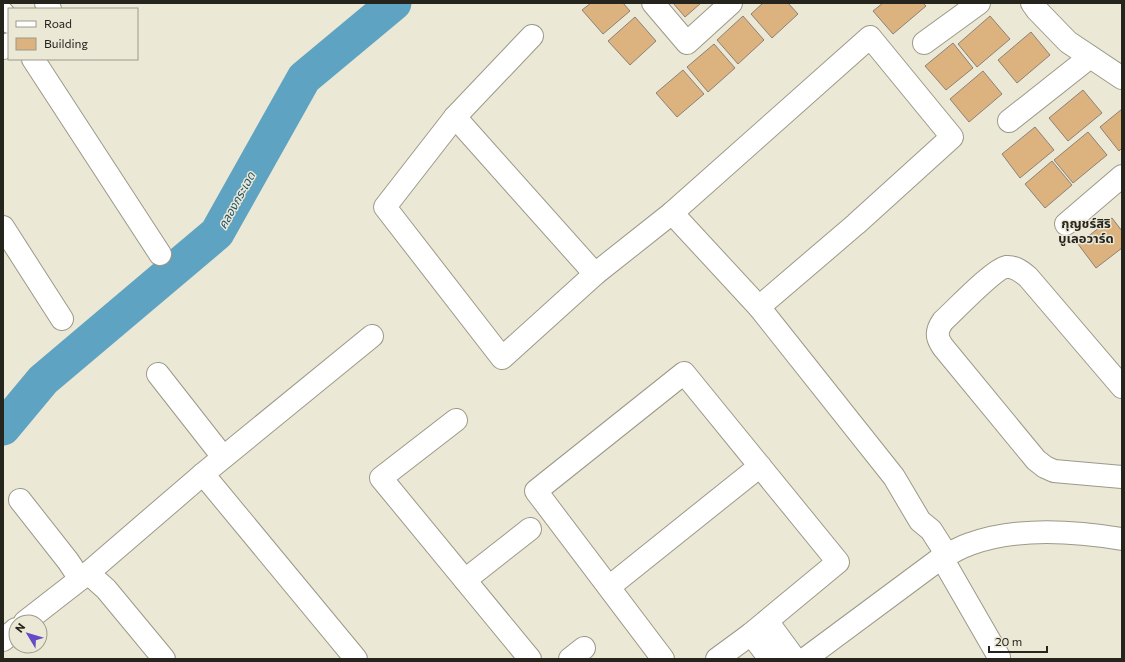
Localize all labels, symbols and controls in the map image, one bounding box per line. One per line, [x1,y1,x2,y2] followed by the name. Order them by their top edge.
[8,8,138,60] legend
[44,16,72,30] text: Road
[44,36,88,50] text: Building
[215,169,258,231] water label: คลองกระเฉด
[1058,215,1114,247] district label: กุญชร์สิริ บูเลอวาร์ด
[8,614,48,654] north arrow
[12,620,27,635] text: N
[989,628,1047,654] scale bar
[995,634,1022,648] text: 20 m

